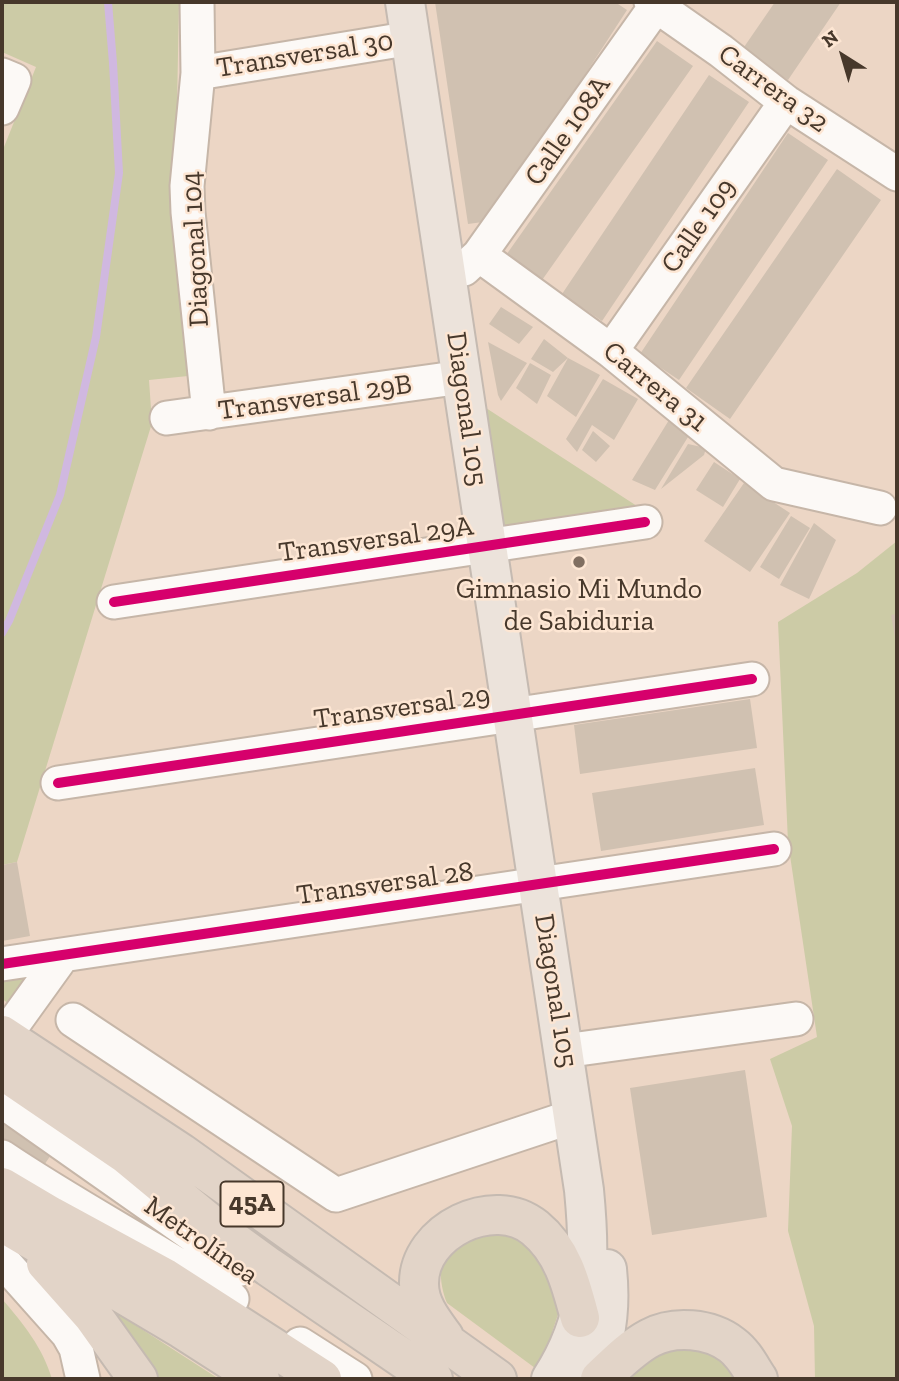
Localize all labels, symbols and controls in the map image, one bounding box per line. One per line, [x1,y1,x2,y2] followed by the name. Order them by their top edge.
[808,21,878,91] north arrow
[214,24,396,86] street label: Transversal 30
[817,25,843,52] text: N
[711,38,835,140] street label: Carrera 32
[518,70,618,192] street label: Calle 108A
[175,170,217,328] street label: Diagonal 104
[654,172,744,280] street label: Calle 109
[439,330,493,488] street label: Diagonal 105
[596,335,714,439] street label: Carrera 31
[216,368,414,428] street label: Transversal 29B
[276,510,476,570] street label: Transversal 29A
[571,554,587,570] marker: Gimnasio Mi Mundo de Sabiduria
[456,573,702,639] place label: Gimnasio Mi Mundo de Sabiduria
[311,679,493,737] street label: Transversal 29
[294,855,476,913] street label: Transversal 28
[526,912,584,1070] street label: Diagonal 105
[220,1182,284,1226] road number: 45A
[137,1189,265,1293] street label: Metrolínea

